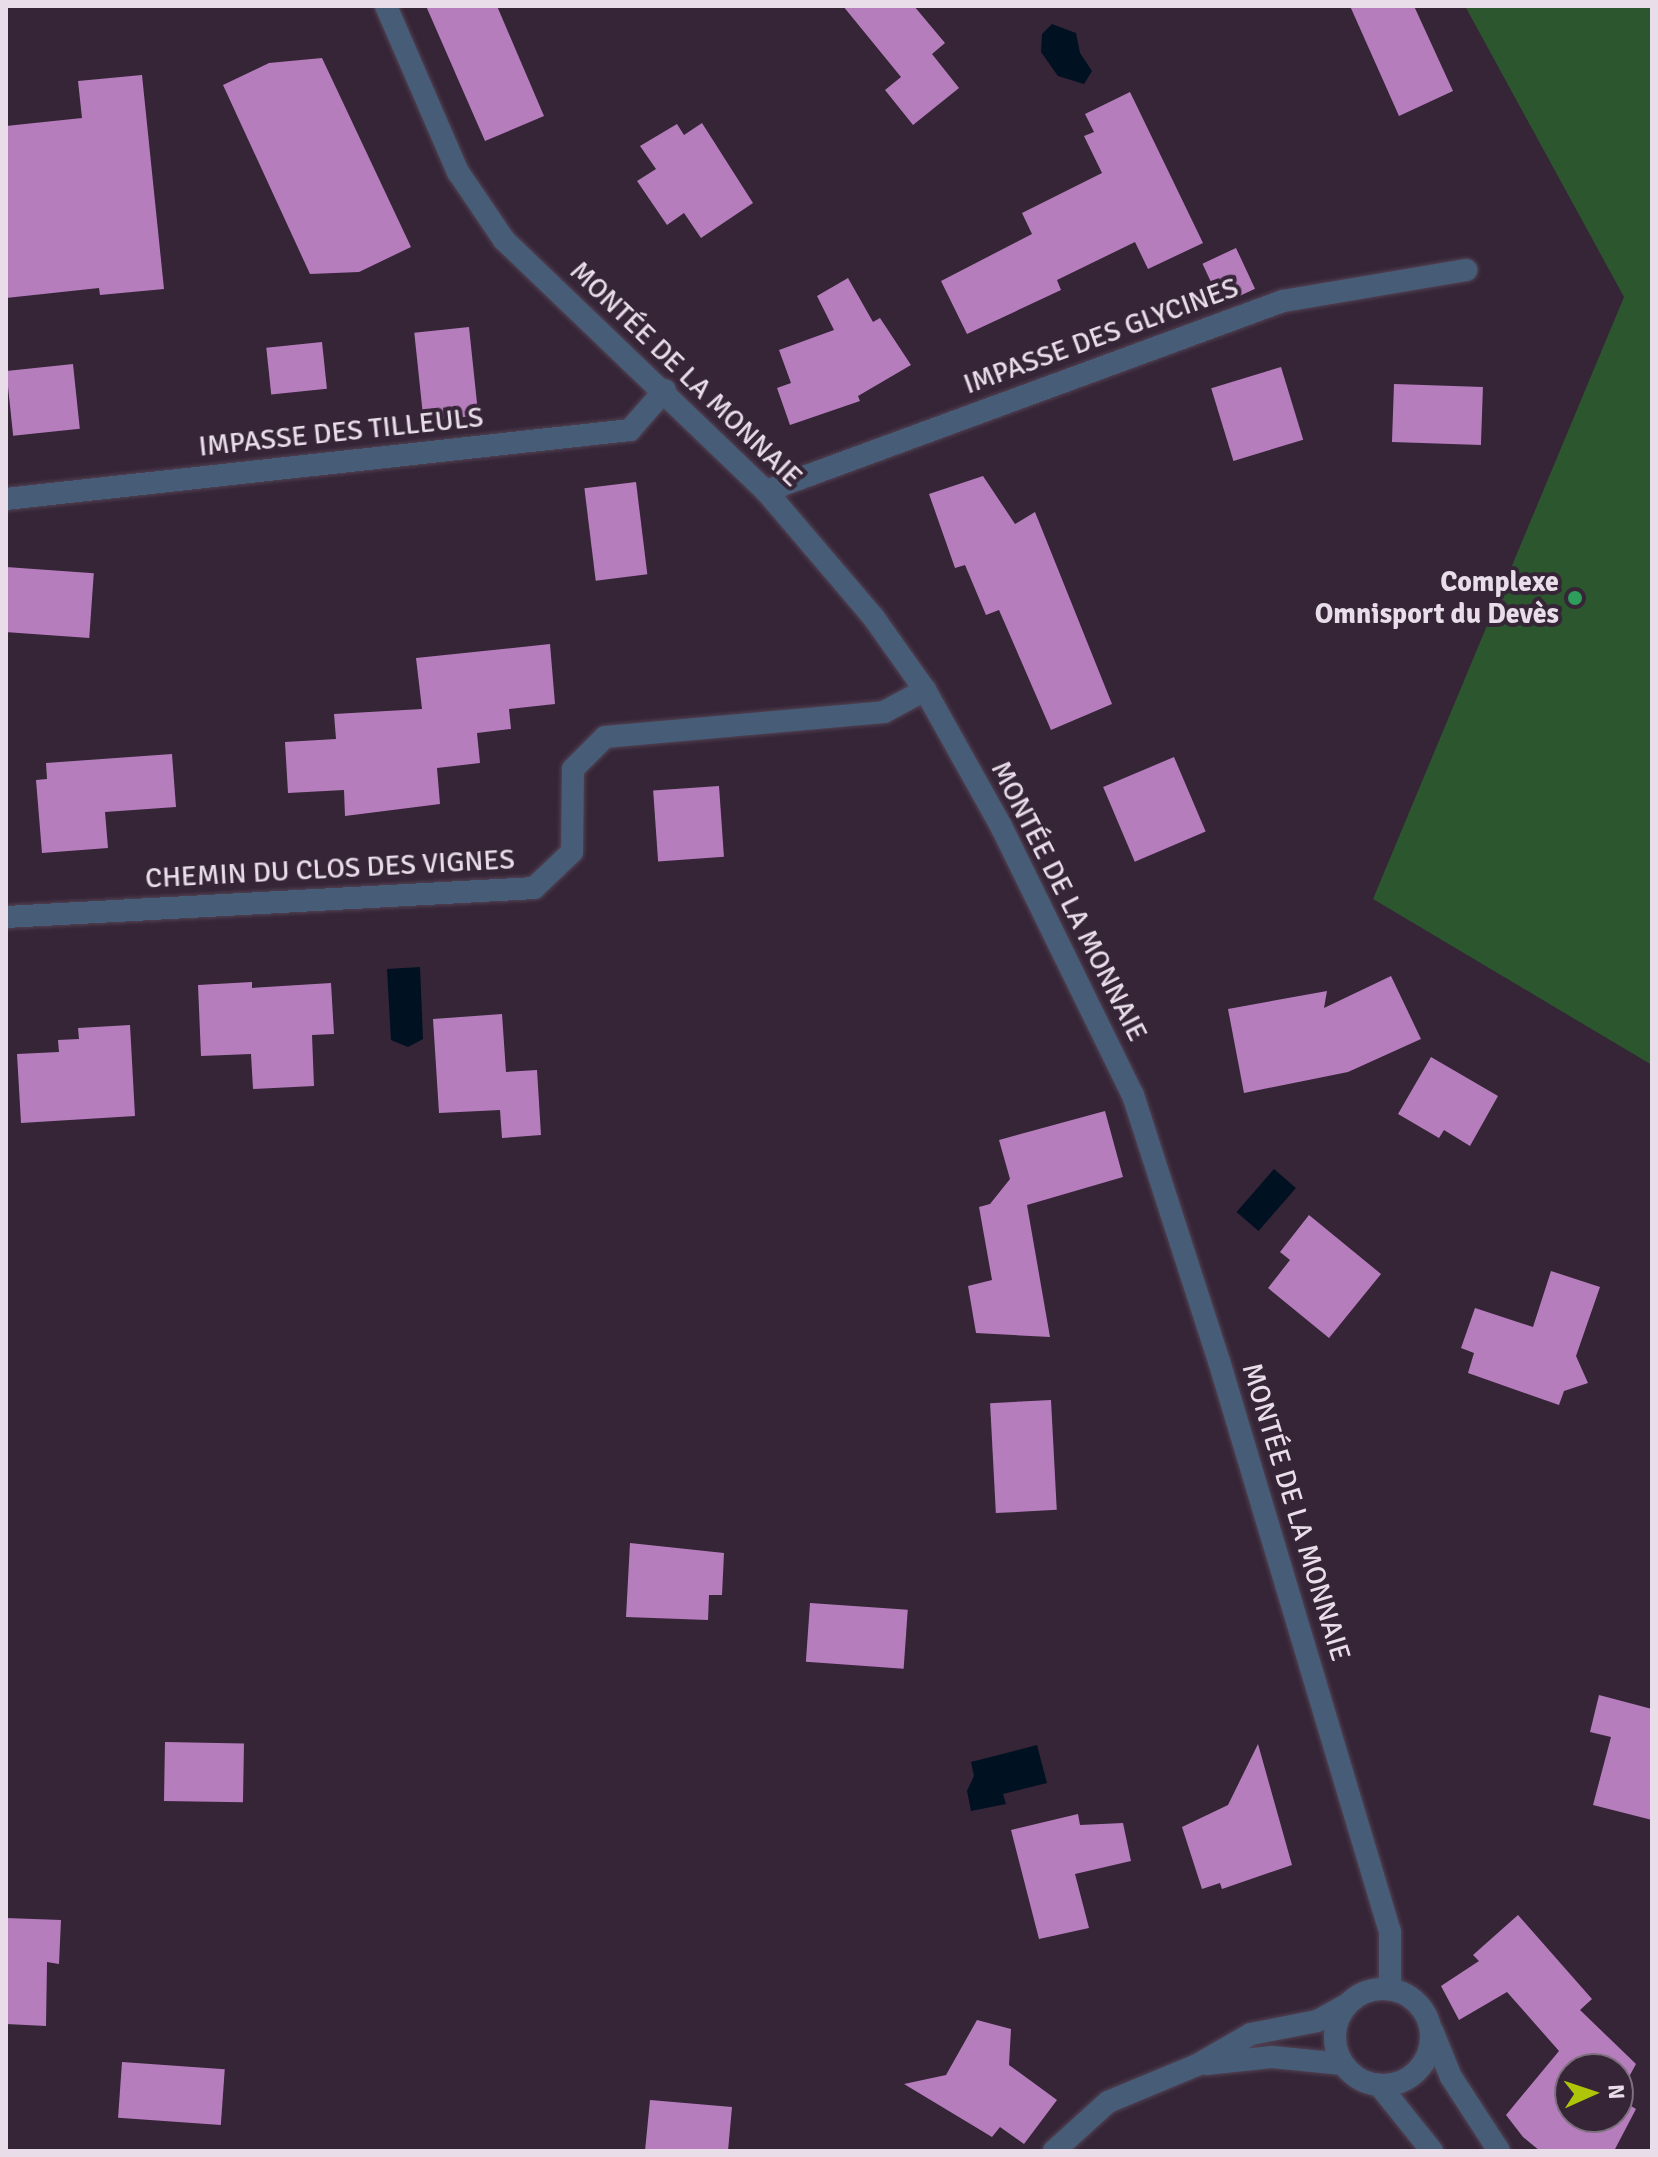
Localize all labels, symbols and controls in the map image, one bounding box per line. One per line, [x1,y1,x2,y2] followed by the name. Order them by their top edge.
[563,254,809,494] street label: MONTÉE DE LA MONNAIE
[959,271,1243,401] street label: IMPASSE DES GLYCINES
[197,400,485,464] street label: IMPASSE DES TILLEULS
[1315,565,1559,631] place label: Complexe Omnisport du Devès
[1566,589,1584,607] marker: Complexe Omnisport du Devès
[984,755,1154,1047] street label: MONTÉE DE LA MONNAIE
[144,843,516,895] street label: CHEMIN DU CLOS DES VIGNES
[1235,1359,1357,1665] street label: MONTÉE DE LA MONNAIE
[1554,2053,1634,2133] north arrow
[1603,2083,1630,2100] text: N

